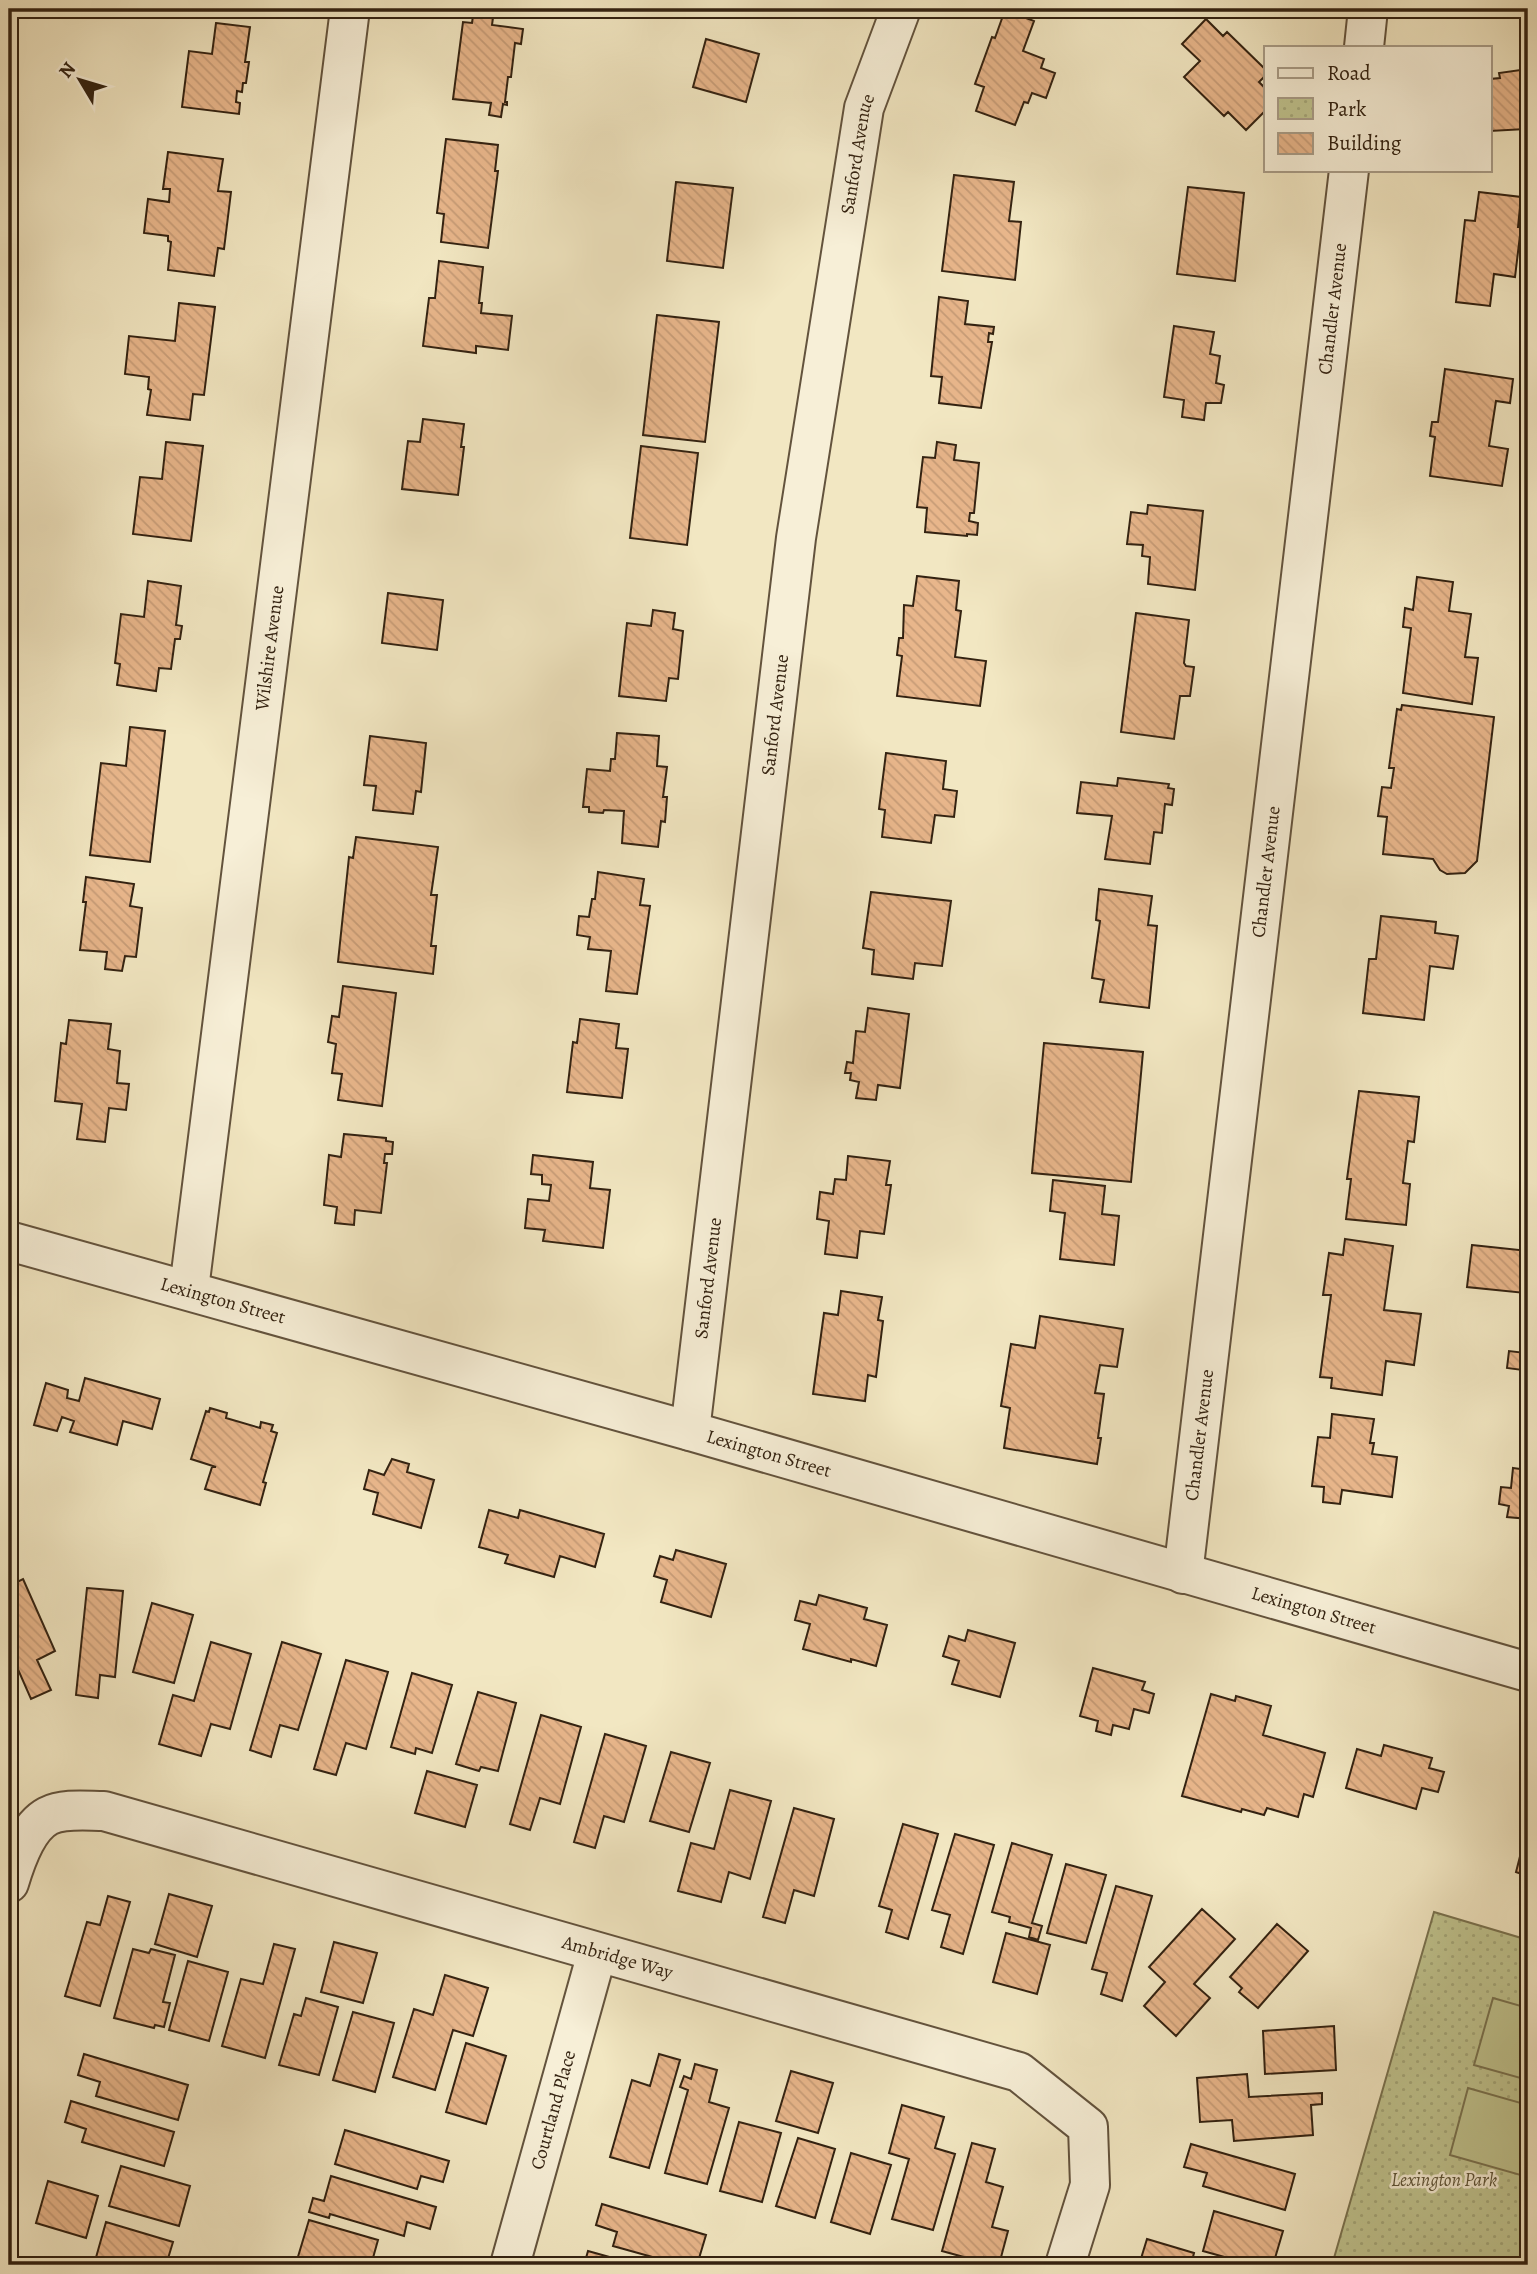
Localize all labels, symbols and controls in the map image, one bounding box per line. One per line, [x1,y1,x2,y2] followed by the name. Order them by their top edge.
[46,46,116,116] north arrow
[1264,46,1492,172] legend
[53,57,82,84] text: N
[1327,59,1371,87] text: Road
[834,90,881,216] street label: Sanford Avenue
[1327,95,1367,123] text: Park
[1327,129,1402,157] text: Building
[1312,242,1353,376] street label: Chandler Avenue
[249,584,290,713] street label: Wilshire Avenue
[755,653,795,777] street label: Sanford Avenue
[1245,805,1287,939] street label: Chandler Avenue
[688,1216,728,1340] street label: Sanford Avenue
[157,1271,288,1330] street label: Lexington Street
[1179,1368,1220,1502] street label: Chandler Avenue
[703,1423,834,1484] street label: Lexington Street
[1248,1580,1379,1641] street label: Lexington Street
[558,1929,676,1986] street label: Ambridge Way
[524,2047,582,2173] street label: Courtland Place
[1391,2167,1497,2193] park label: Lexington Park

